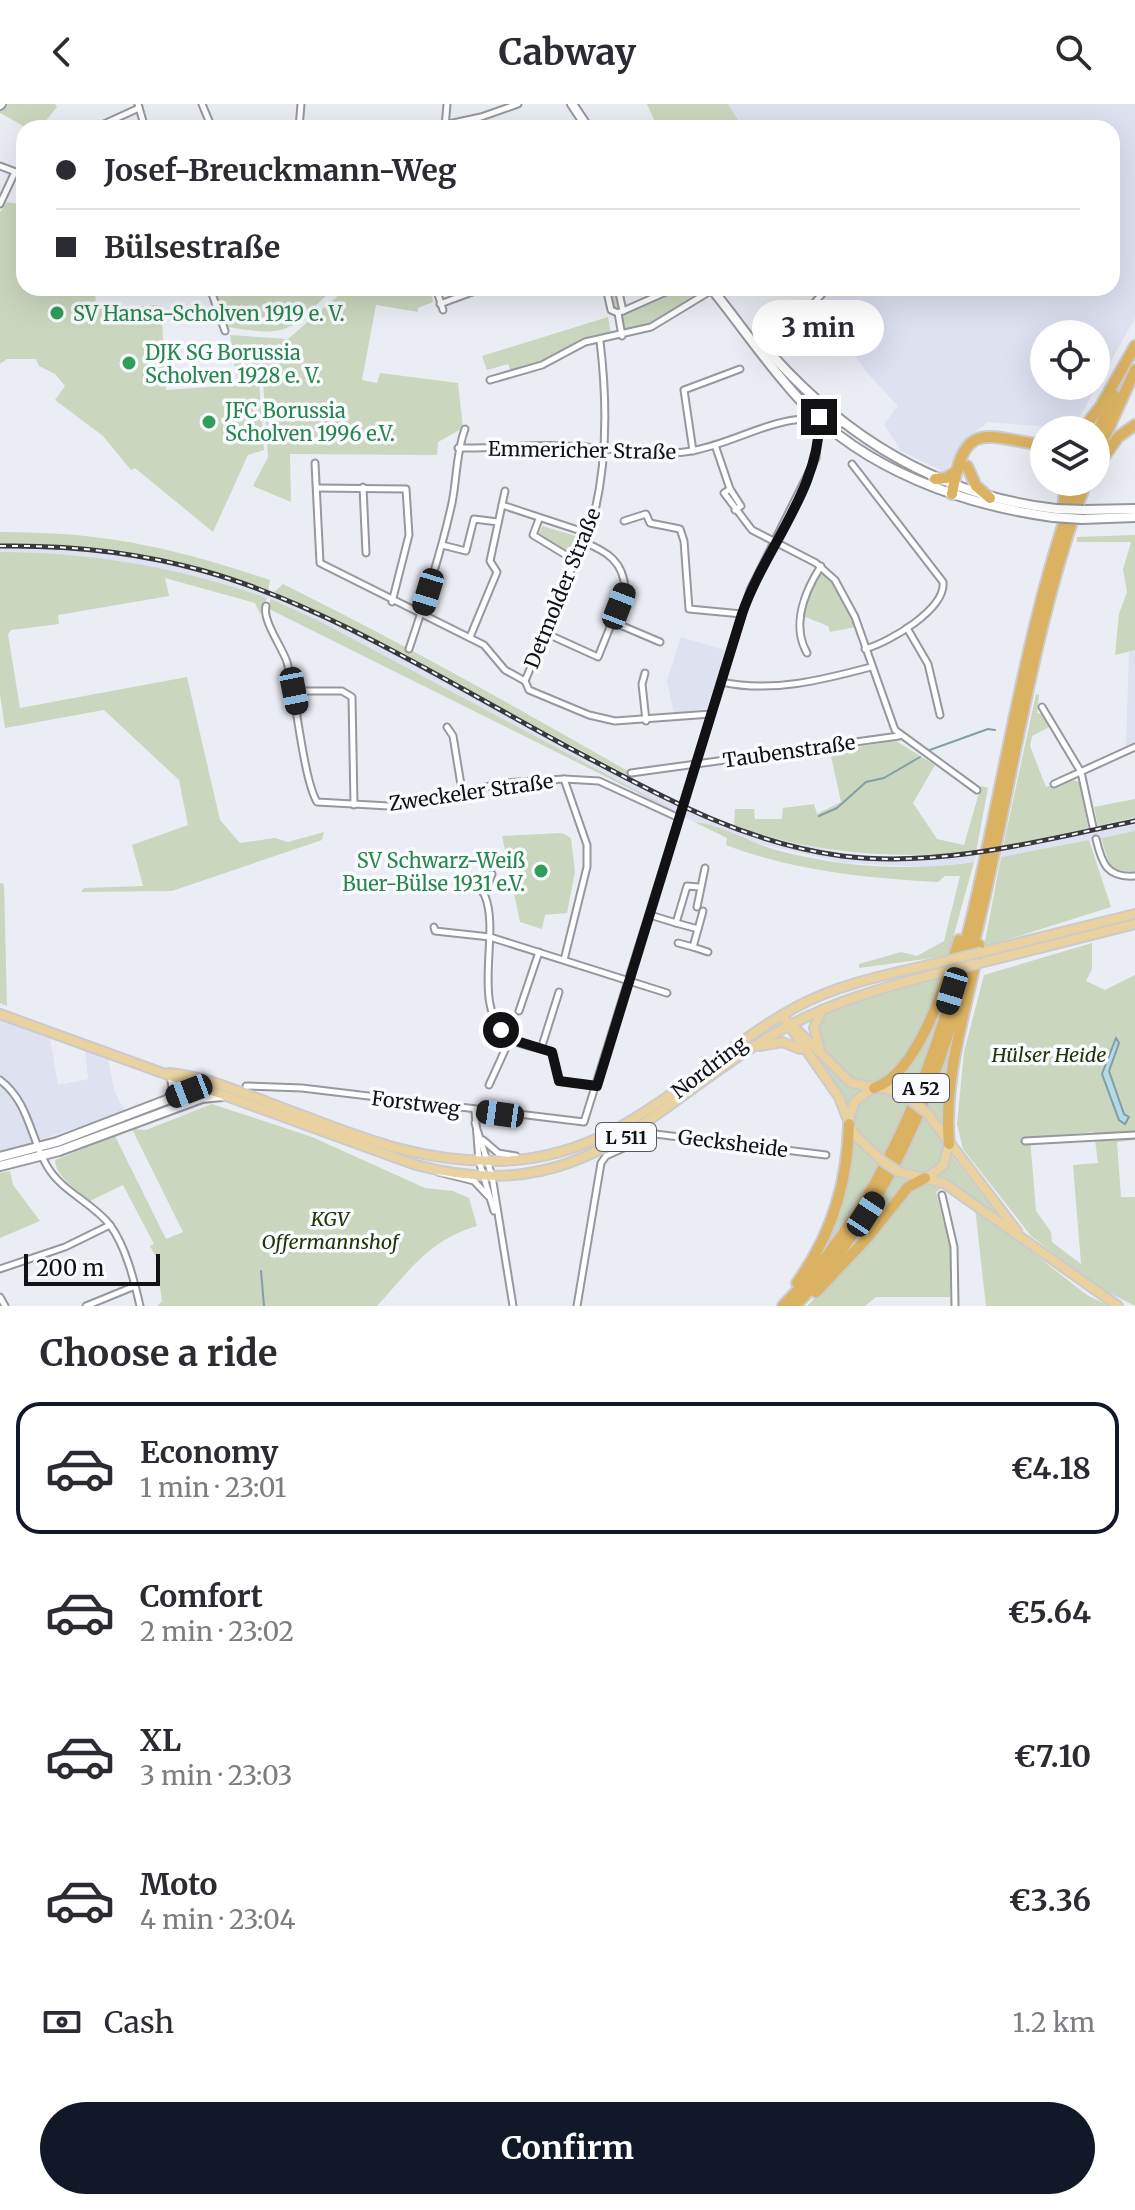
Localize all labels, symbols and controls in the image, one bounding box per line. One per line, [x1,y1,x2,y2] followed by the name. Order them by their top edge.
[40,30,84,74] icon: back
[499,30,636,75] text: Cabway
[1051,30,1095,74] icon: search
[104,151,457,189] text: Josef-Breuckmann-Weg
[104,228,280,266] text: Bülsestraße
[73,301,345,326] place label: SV Hansa-Scholven 1919 e. V.
[753,301,885,357] callout: 3 min
[48,304,66,322] marker: SV Hansa-Scholven 1919 e. V.
[781,311,855,344] text: 3 min
[1030,320,1110,496] map controls
[1030,320,1110,400] button: locate
[145,340,321,388] place label: DJK SG Borussia Scholven 1928 e. V.
[120,354,138,372] marker: DJK SG Borussia Scholven 1928 e. V.
[224,398,395,446] place label: JFC Borussia Scholven 1996 e.V.
[801,399,837,435] route end
[200,413,218,431] marker: JFC Borussia Scholven 1996 e.V.
[1030,416,1110,496] button: layers
[488,436,676,464] street label: Emmericher Straße
[518,504,606,672] street label: Detmolder Straße
[410,566,446,618] car
[599,579,639,633] car
[278,665,310,717] car
[721,729,857,773] street label: Taubenstraße
[387,768,555,816] street label: Zweckeler Straße
[342,848,525,896] place label: SV Schwarz-Weiß Buer-Bülse 1931 e.V.
[532,862,550,880] marker: SV Schwarz-Weiß Buer-Bülse 1931 e.V.
[934,965,970,1017] car
[483,1012,519,1048] route start
[666,1031,752,1103] street label: Nordring
[991,1042,1106,1067] park label: Hülser Heide
[162,1071,216,1111] car
[893,1074,949,1102] road number: A 52
[370,1085,462,1121] street label: Forstweg
[475,1099,525,1129] car
[596,1123,656,1151] road number: L 511
[677,1124,789,1162] street label: Gecksheide
[843,1187,889,1241] car
[261,1206,401,1254] park label: KGV Offermannshof
[24,1250,160,1286] scale bar
[36,1254,104,1282] text: 200 m
[40,1331,277,1376] text: Choose a ride
[44,1432,116,1504] icon: car
[140,1433,278,1471] text: Economy
[1011,1449,1091,1487] text: €4.18
[140,1471,286,1504] text: 1 min · 23:01
[44,1576,116,1648] icon: car
[140,1577,263,1615] text: Comfort
[1007,1593,1091,1631] text: €5.64
[140,1615,294,1648] text: 2 min · 23:02
[44,1720,116,1792] icon: car
[140,1721,181,1759] text: XL
[1013,1737,1091,1775] text: €7.10
[140,1759,292,1792] text: 3 min · 23:03
[44,1864,116,1936] icon: car
[140,1865,218,1903] text: Moto
[1009,1881,1091,1919] text: €3.36
[140,1903,296,1936] text: 4 min · 23:04
[40,2000,84,2044] icon: cash
[104,2003,174,2041] text: Cash
[1013,2006,1095,2039] text: 1.2 km
[40,2102,1095,2194] button: Confirm

